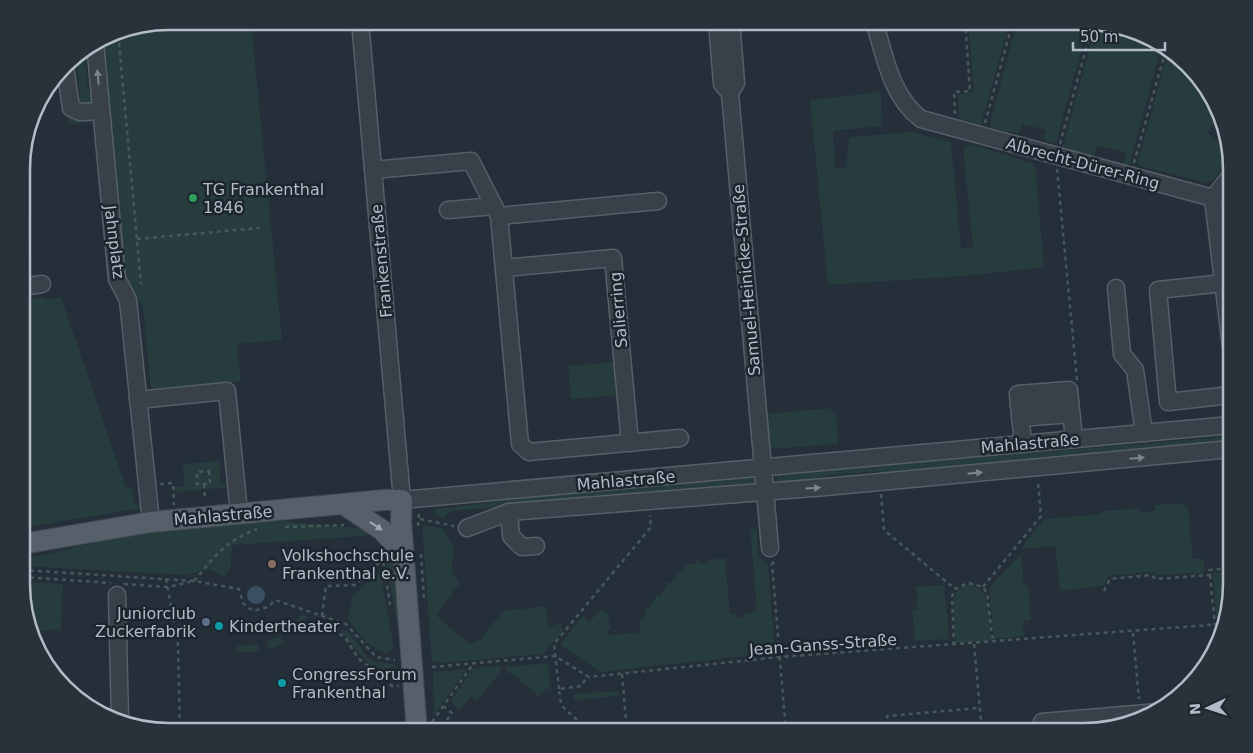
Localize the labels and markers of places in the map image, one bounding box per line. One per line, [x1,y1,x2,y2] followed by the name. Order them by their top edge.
[202,180,324,217] place label: TG Frankenthal 1846
[187,192,199,204] marker: TG Frankenthal 1846
[282,546,414,583] place label: Volkshochschule Frankenthal e.V.
[266,558,278,570] marker: Volkshochschule Frankenthal e.V.
[95,604,197,641] place label: Juniorclub Zuckerfabrik
[200,616,212,628] marker: Juniorclub Zuckerfabrik
[229,617,340,636] place label: Kindertheater
[213,620,225,632] marker: Kindertheater
[292,665,417,702] place label: CongressForum Frankenthal
[276,677,288,689] marker: CongressForum Frankenthal

